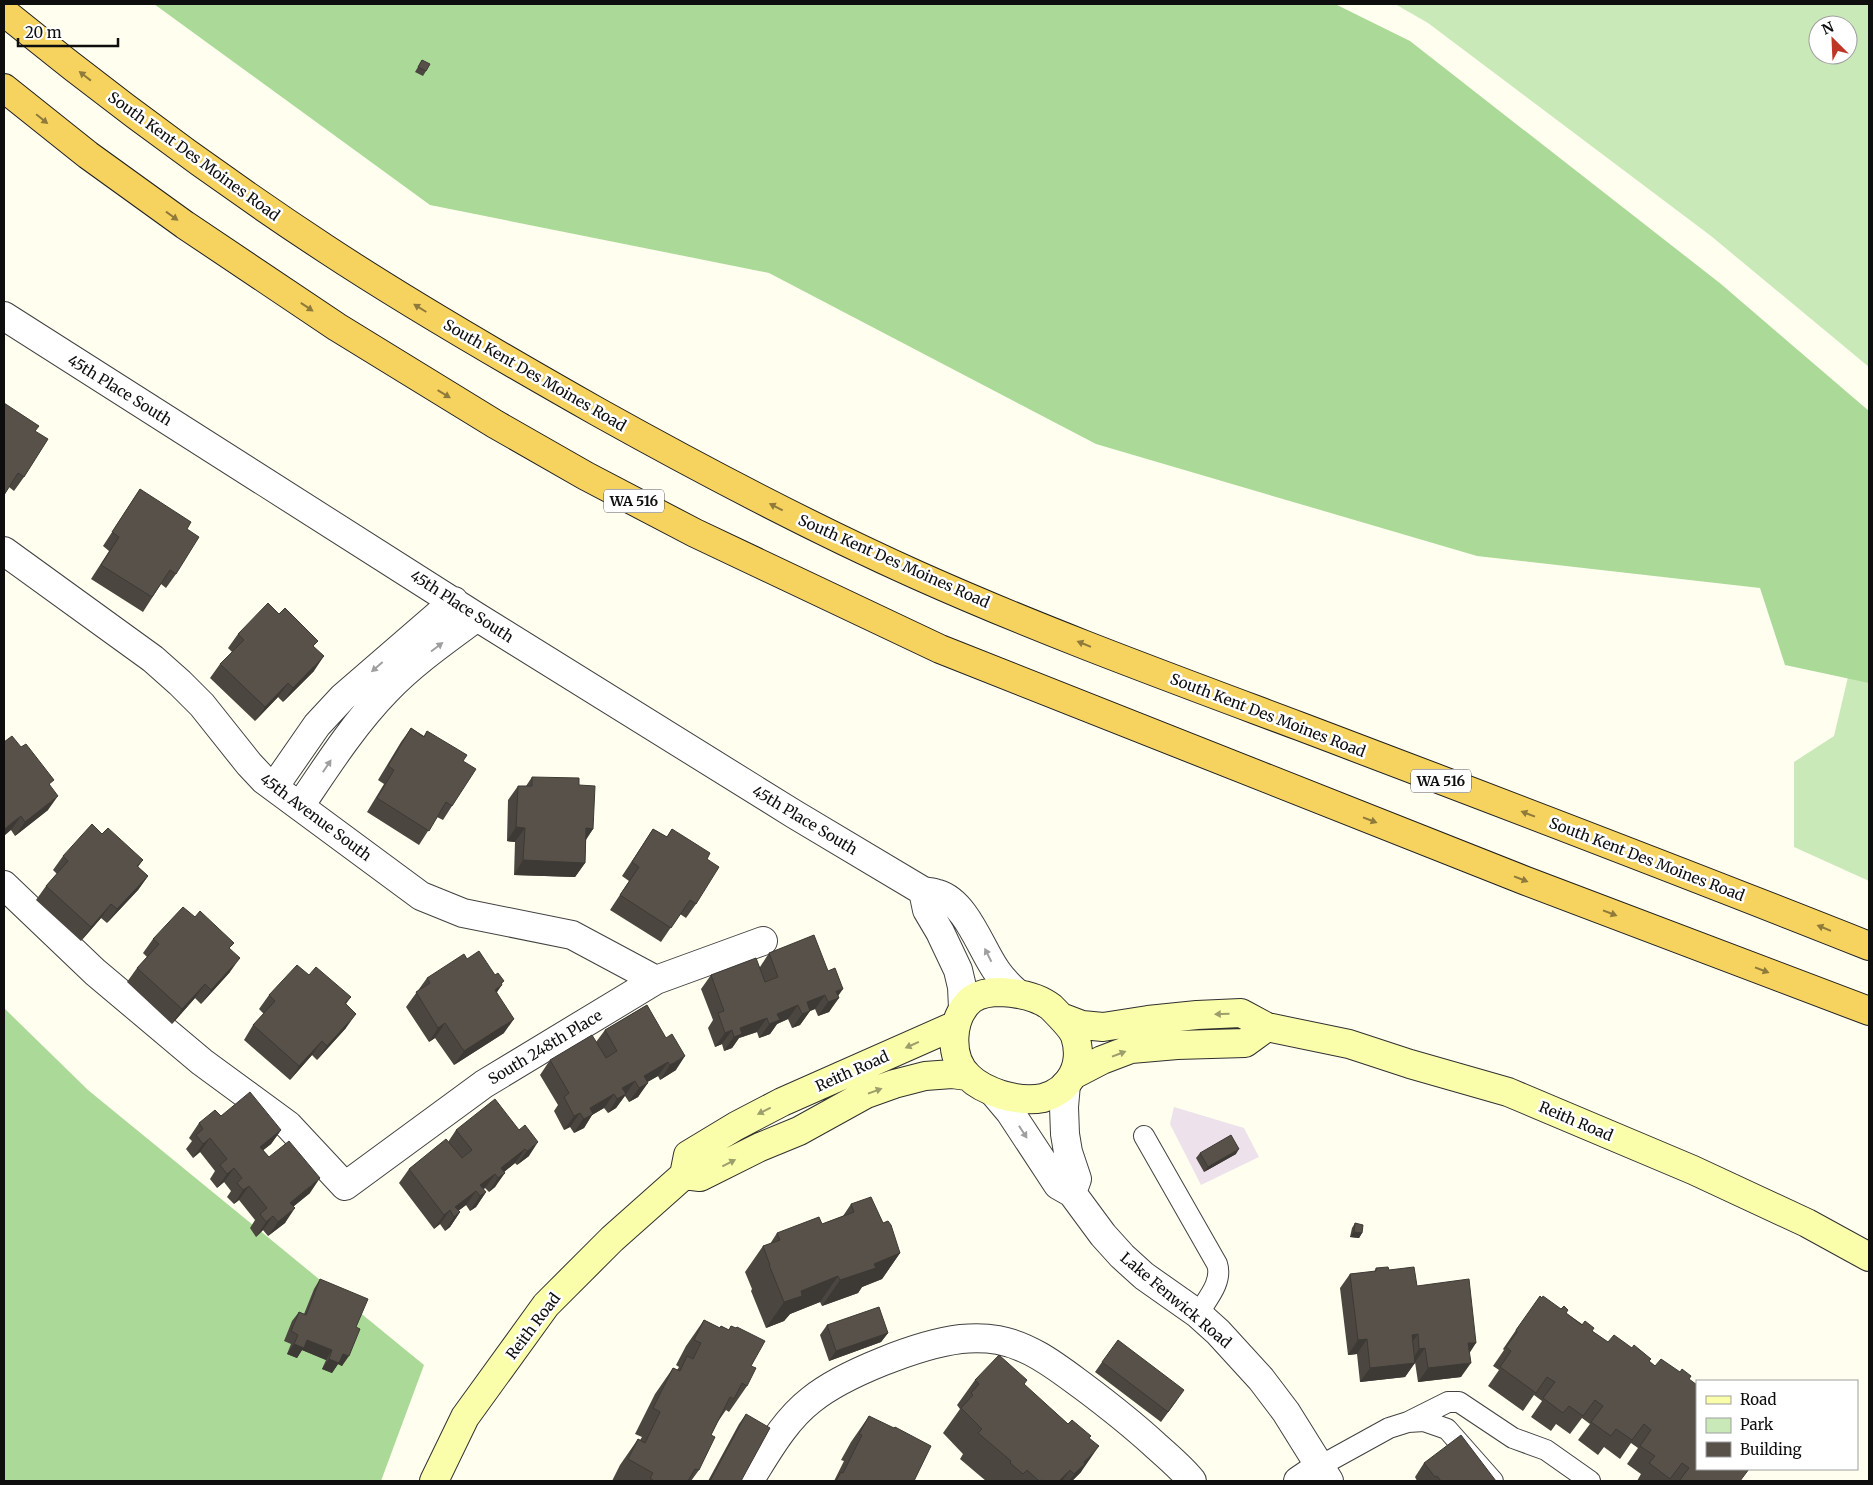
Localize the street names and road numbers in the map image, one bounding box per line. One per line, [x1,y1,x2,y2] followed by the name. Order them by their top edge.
[104,87,284,225] street label: South Kent Des Moines Road
[440,315,630,435] street label: South Kent Des Moines Road
[64,350,176,430] street label: 45th Place South
[604,490,664,512] road number: WA 516
[795,510,993,612] street label: South Kent Des Moines Road
[407,566,517,646] street label: 45th Place South
[1168,669,1368,761] street label: South Kent Des Moines Road
[257,769,375,865] street label: 45th Avenue South
[1411,769,1471,792] road number: WA 516
[749,781,861,859] street label: 45th Place South
[1547,813,1747,905] street label: South Kent Des Moines Road
[485,1005,606,1089] street label: South 248th Place
[812,1046,892,1096] street label: Reith Road
[1536,1097,1616,1145] street label: Reith Road
[1117,1248,1235,1352] street label: Lake Fenwick Road
[502,1289,564,1363] street label: Reith Road

